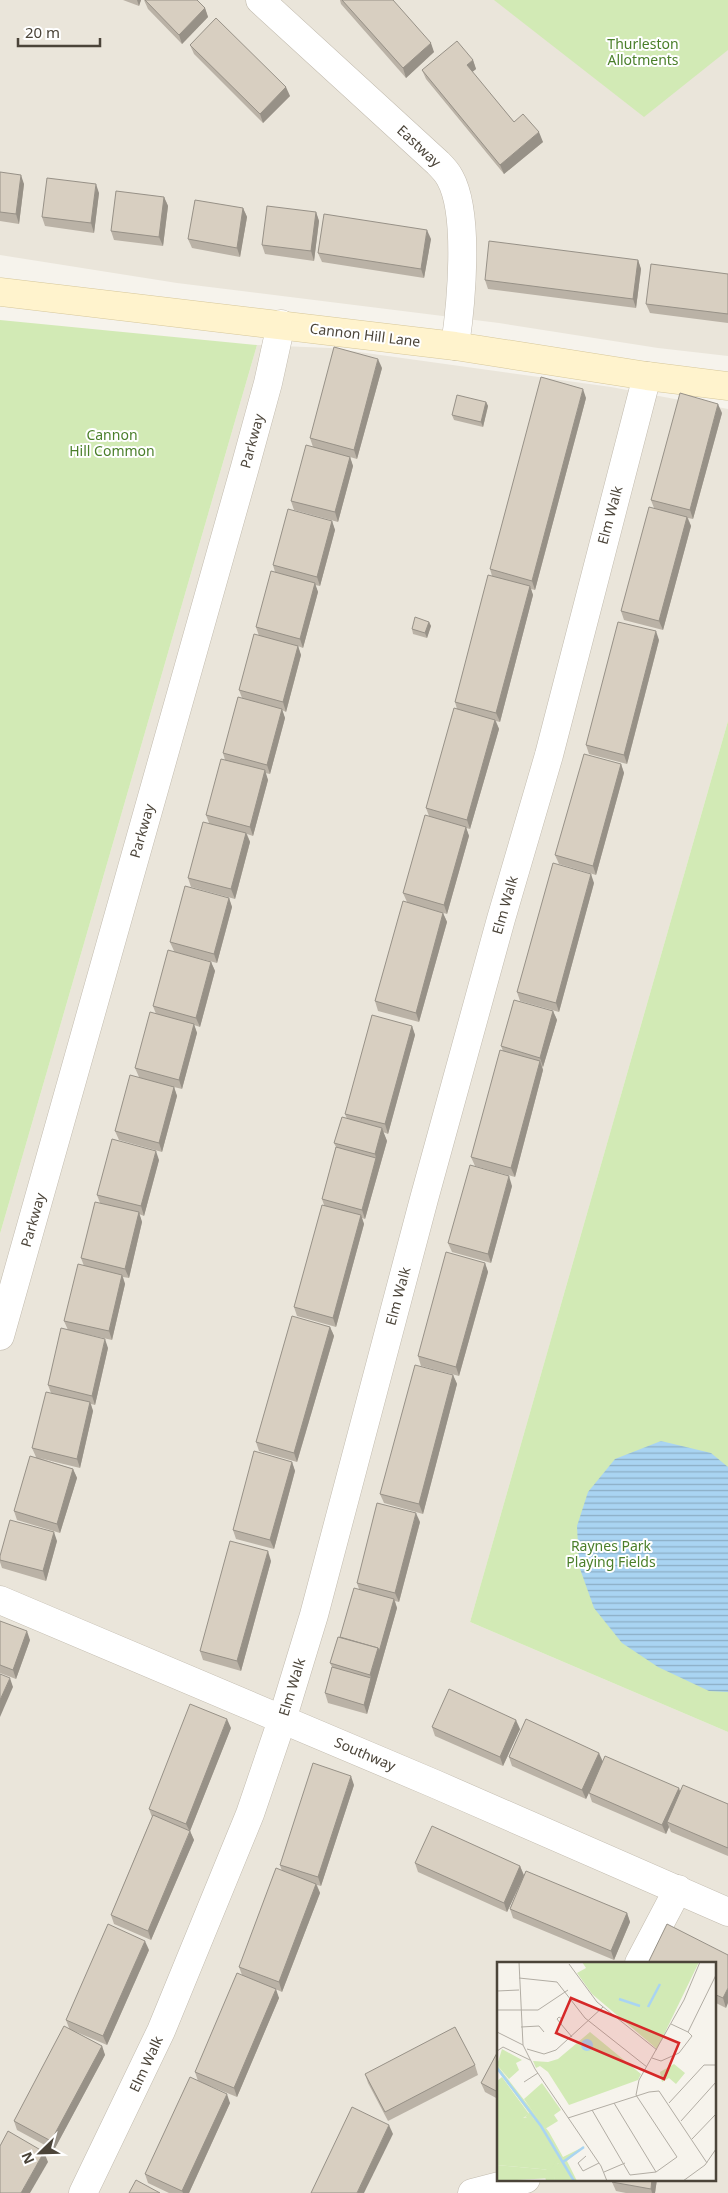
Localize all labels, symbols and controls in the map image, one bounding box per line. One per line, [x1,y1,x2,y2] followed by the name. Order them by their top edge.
[18,15,100,47] scale bar
[25,22,60,42] text: 20 m
[607,34,679,69] park label: Thurleston Allotments
[393,120,446,171] street label: Eastway
[309,318,422,351] street label: Cannon Hill Lane
[235,411,268,470] street label: Parkway
[69,425,155,460] park label: Cannon Hill Common
[593,483,627,546] street label: Elm Walk
[125,801,159,860] street label: Parkway
[487,873,522,936] street label: Elm Walk
[16,1190,50,1249] street label: Parkway
[381,1264,415,1327] street label: Elm Walk
[566,1536,656,1571] park label: Raynes Park Playing Fields
[274,1655,310,1718] street label: Elm Walk
[332,1732,399,1775] street label: Southway
[497,1962,716,2180] inset map
[124,2032,167,2095] street label: Elm Walk
[15,2128,65,2178] north arrow
[17,2149,39,2167] text: N

